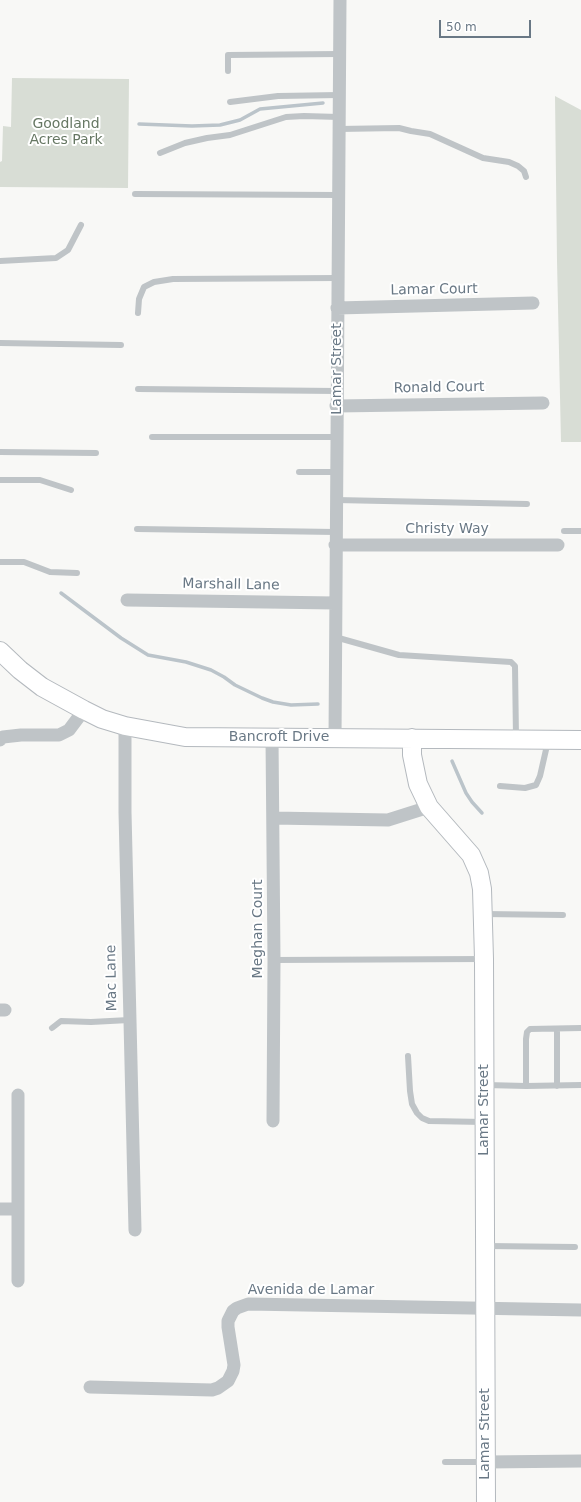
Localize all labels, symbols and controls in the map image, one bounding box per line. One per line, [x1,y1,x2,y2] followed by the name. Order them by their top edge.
[441,12,533,38] scale bar
[446,20,477,34] text: 50 m
[29,116,103,148] park label: Goodland Acres Park
[390,281,478,299] street label: Lamar Court
[329,323,345,415] street label: Lamar Street
[393,379,485,397] street label: Ronald Court
[405,521,489,537] street label: Christy Way
[182,576,280,594] street label: Marshall Lane
[229,729,329,745] street label: Bancroft Drive
[250,880,266,978] street label: Meghan Court
[103,945,121,1011] street label: Mac Lane
[476,1064,492,1156] street label: Lamar Street
[248,1282,374,1298] street label: Avenida de Lamar
[477,1388,493,1480] street label: Lamar Street

